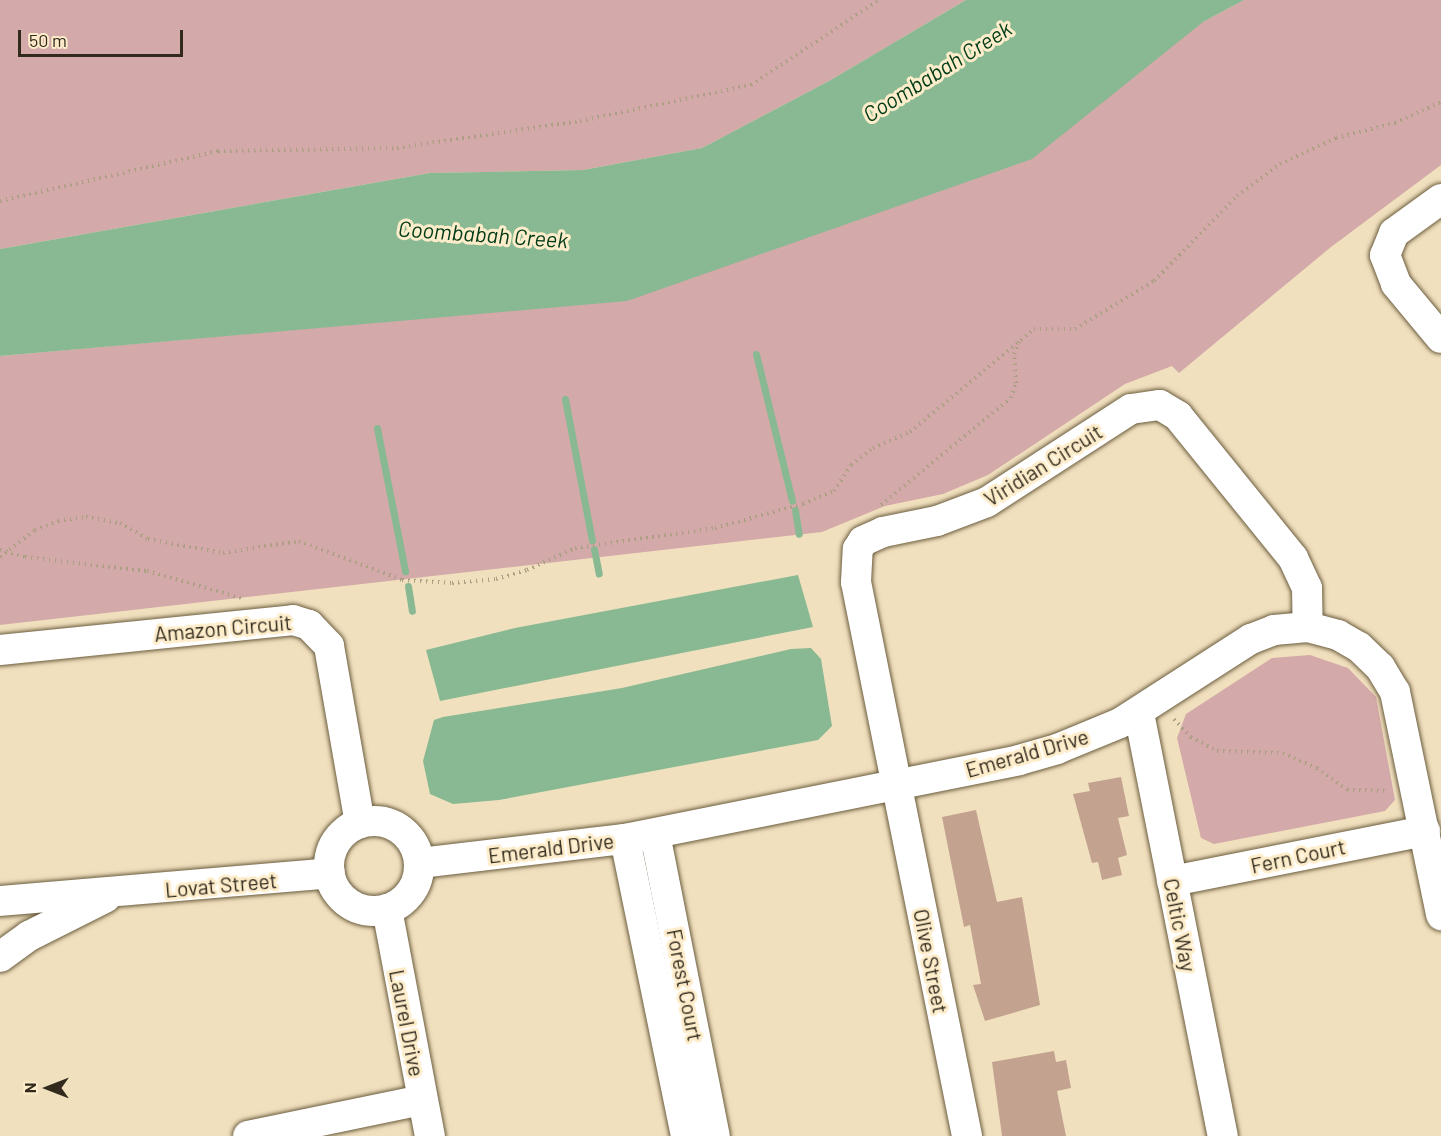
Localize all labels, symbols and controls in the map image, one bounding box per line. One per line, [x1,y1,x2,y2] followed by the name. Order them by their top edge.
[858,15,1016,127] water label: Coombabah Creek
[21,18,186,56] scale bar
[29,29,67,51] text: 50 m
[397,215,569,253] water label: Coombabah Creek
[979,419,1107,511] street label: Viridian Circuit
[153,609,293,647] street label: Amazon Circuit
[963,723,1091,783] street label: Emerald Drive
[487,828,615,868] street label: Emerald Drive
[1248,834,1348,878] street label: Fern Court
[164,868,278,902] street label: Lovat Street
[1159,876,1201,974] street label: Celtic Way
[909,907,953,1015] street label: Olive Street
[662,927,708,1043] street label: Forest Court
[384,967,430,1079] street label: Laurel Drive
[18,1058,78,1118] north arrow
[20,1083,39,1093] text: N

